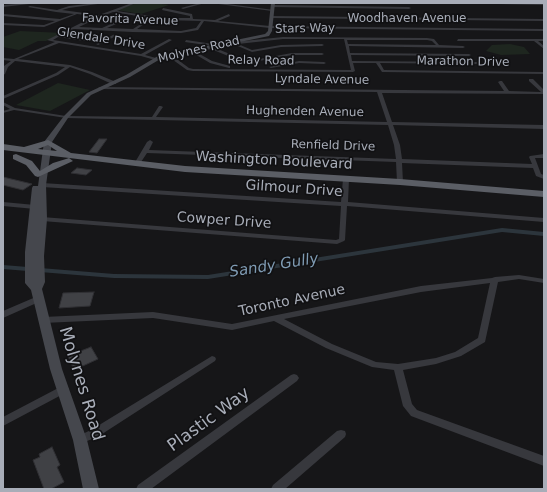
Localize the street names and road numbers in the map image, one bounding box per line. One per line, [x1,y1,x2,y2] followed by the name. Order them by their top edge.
[82,11,178,29] street label: Favorita Avenue
[348,12,466,26] street label: Woodhaven Avenue
[275,21,335,37] street label: Stars Way
[56,25,146,53] street label: Glendale Drive
[157,34,241,66] street label: Molynes Road
[227,53,295,69] street label: Relay Road
[416,54,510,70] street label: Marathon Drive
[275,72,369,88] street label: Lyndale Avenue
[246,104,364,120] street label: Hughenden Avenue
[291,137,375,155] street label: Renfield Drive
[195,148,353,174] street label: Washington Boulevard
[245,177,343,201] street label: Gilmour Drive
[176,209,272,233] street label: Cowper Drive
[237,282,347,320] street label: Toronto Avenue
[54,325,108,443] street label: Molynes Road
[164,383,254,457] street label: Plastic Way

